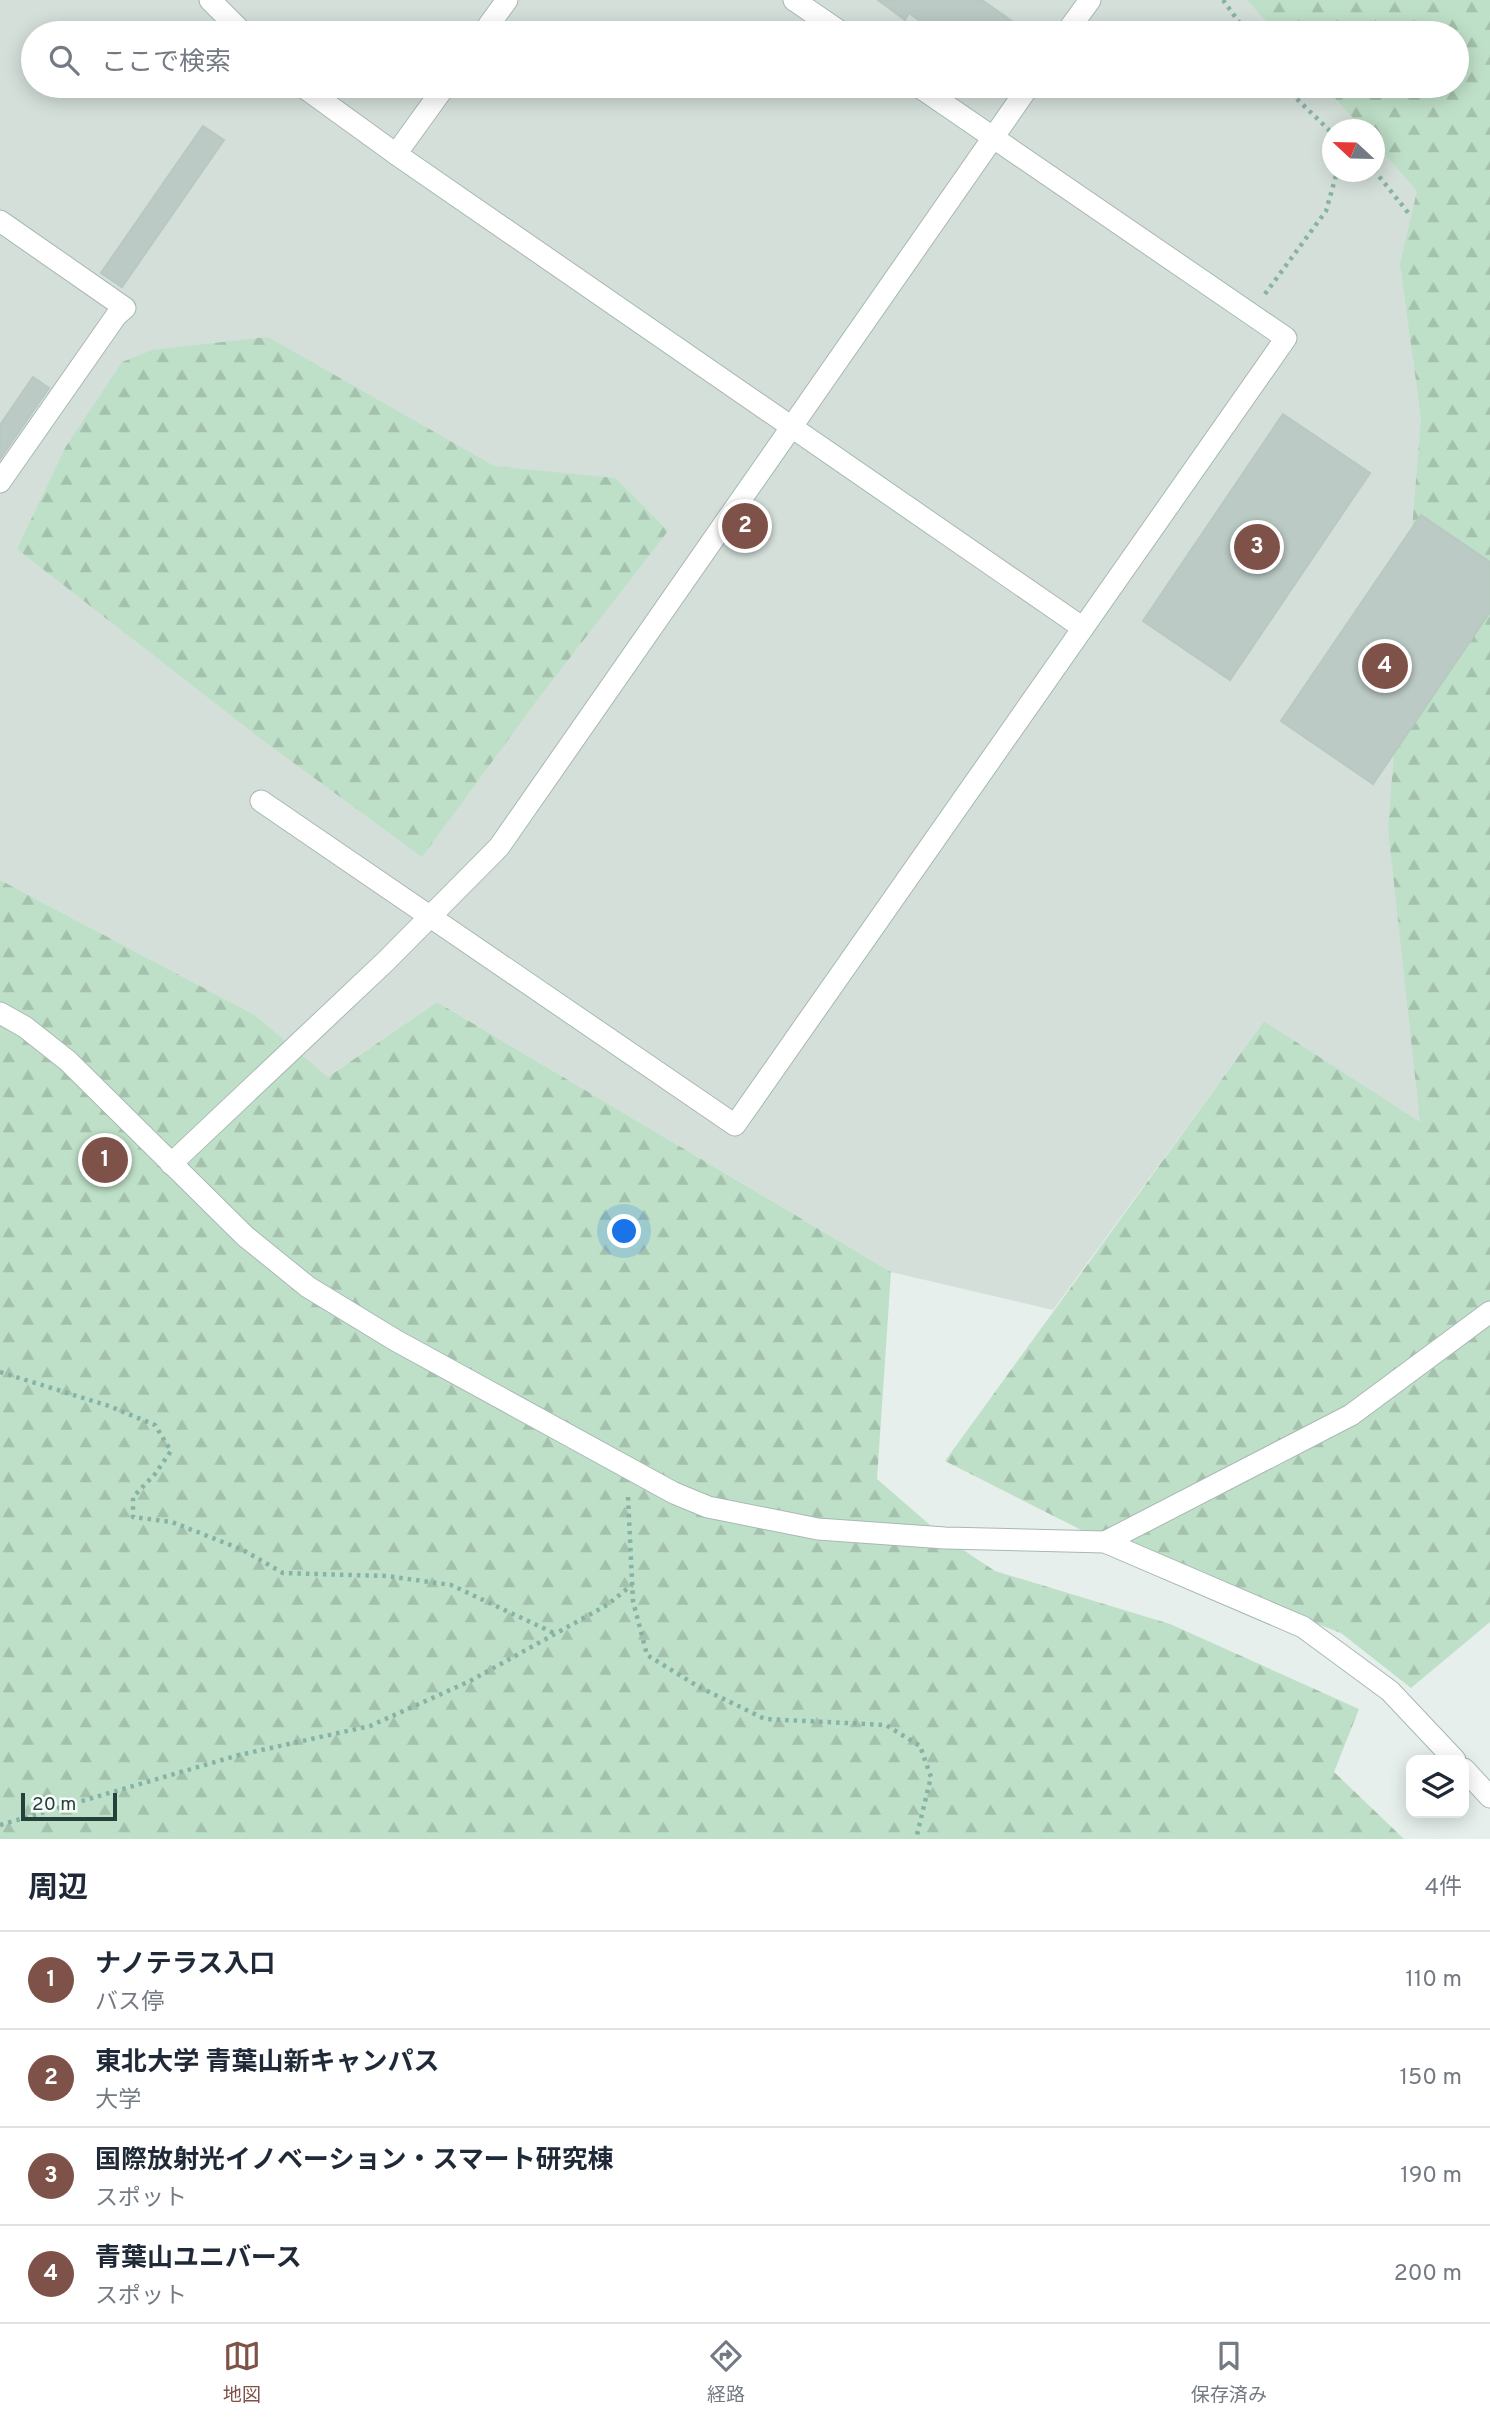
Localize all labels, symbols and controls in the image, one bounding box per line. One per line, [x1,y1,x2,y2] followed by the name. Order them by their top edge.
[21,21,1469,98] search box
[45,41,83,79] icon: search
[101,47,231,80] text: ここで検索
[1322,119,1385,182] north arrow
[722,500,768,552] pin: 2
[1234,521,1280,573] pin: 3
[1362,640,1408,692] pin: 4
[82,1134,128,1186] pin: 1
[607,1214,641,1248] your location
[1406,1755,1469,1818] map controls
[1406,1755,1469,1818] button: layers
[21,1790,117,1822] scale bar
[32,1793,76,1817] text: 20 m
[28,1871,88,1908] text: 周辺
[1425,1874,1462,1903] text: 4件
[95,1949,275,1982] text: ナノテラス入口
[46,1966,56,1995] text: 1
[1405,1966,1462,1995] text: 110 m
[95,1989,164,2018] text: バス停
[95,2047,440,2080] text: 東北大学 青葉山新キャンパス
[44,2064,58,2093] text: 2
[1400,2064,1462,2093] text: 150 m
[95,2087,141,2116] text: 大学
[95,2145,614,2178] text: 国際放射光イノベーション・スマート研究棟
[44,2162,58,2191] text: 3
[1400,2162,1462,2191] text: 190 m
[95,2185,187,2214] text: スポット
[95,2243,302,2276] text: 青葉山ユニバース
[44,2260,58,2289] text: 4
[1394,2260,1462,2289] text: 200 m
[95,2283,187,2312] text: スポット
[223,2337,261,2408] tab: 地図
[707,2337,745,2408] tab: 経路
[1191,2337,1267,2408] tab: 保存済み

